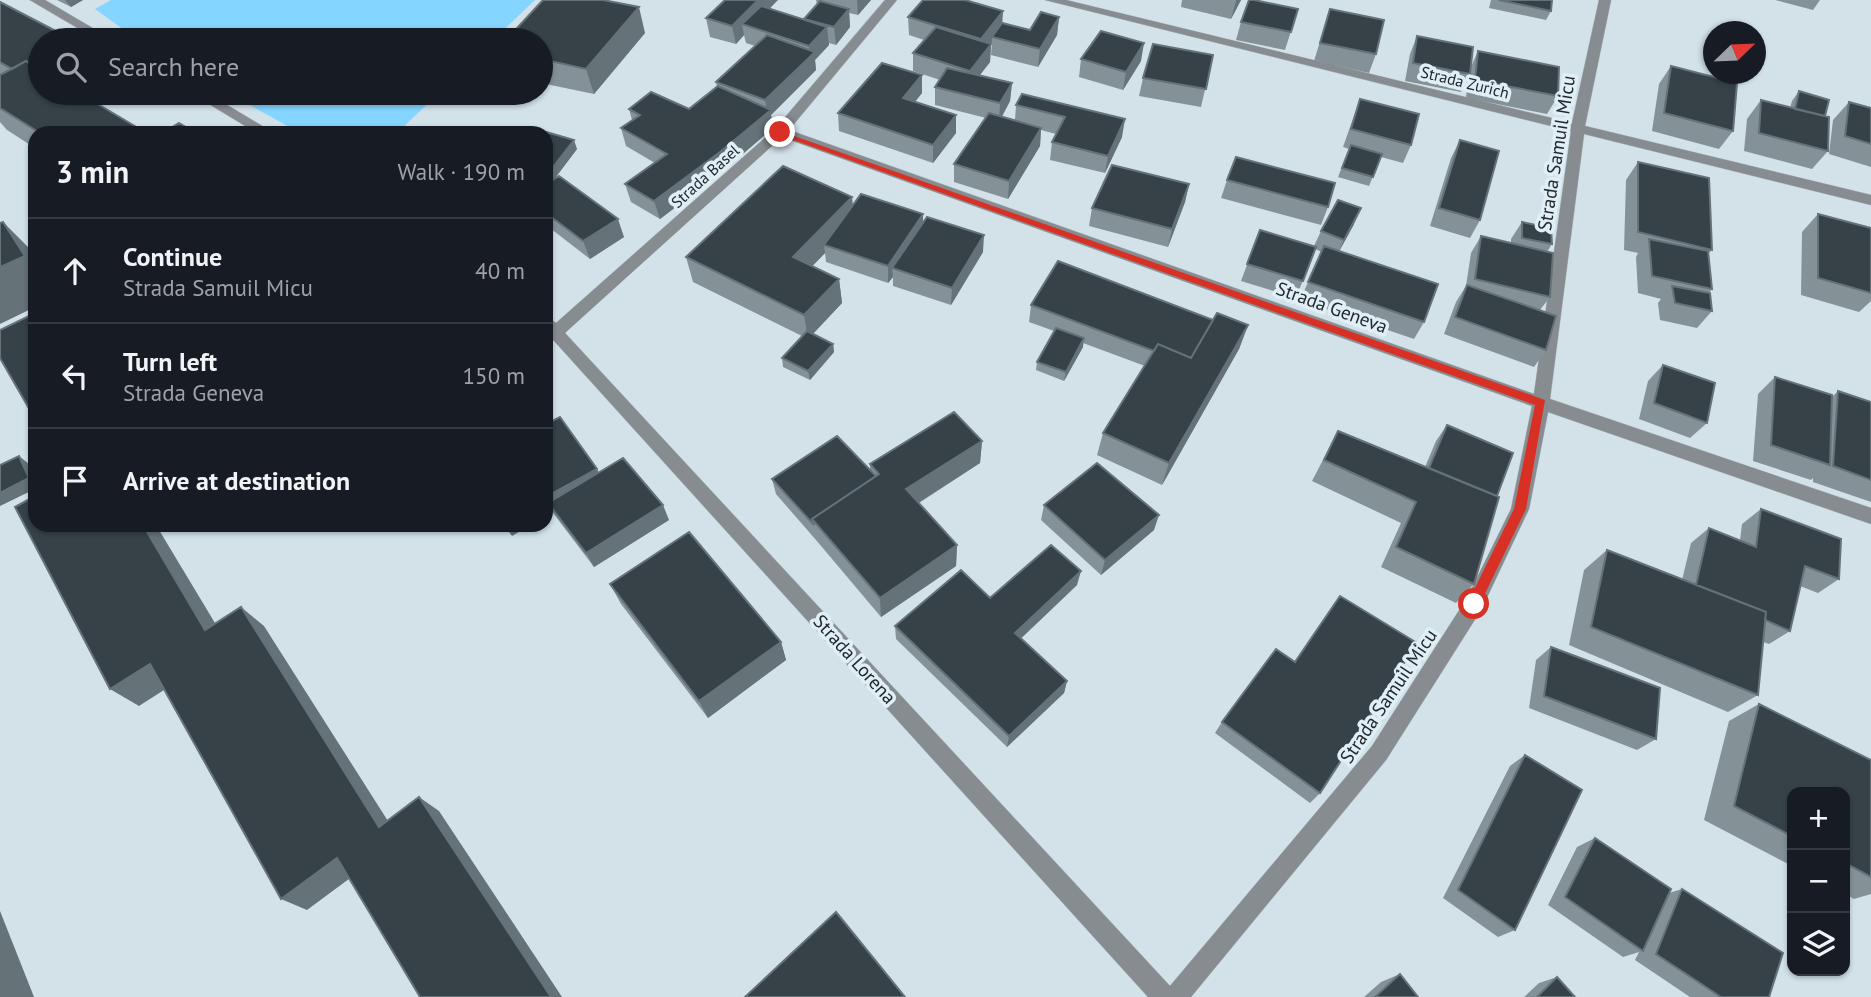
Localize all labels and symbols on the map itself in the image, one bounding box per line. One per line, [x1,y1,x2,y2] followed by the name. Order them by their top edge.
[1703,21,1766,84] north arrow
[1419,61,1511,103] street label: Strada Zurich
[1532,74,1580,232] street label: Strada Samuil Micu
[764,116,795,147] route end
[667,140,743,212] street label: Strada Basel
[1273,276,1391,338] street label: Strada Geneva
[1458,588,1489,619] route start
[809,609,901,709] street label: Strada Lorena
[1334,624,1442,768] street label: Strada Samuil Micu

